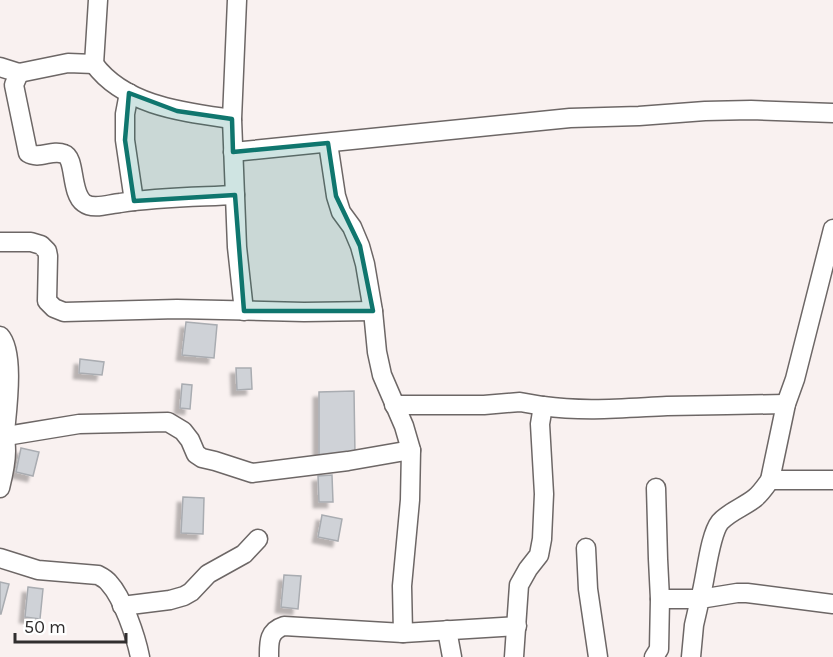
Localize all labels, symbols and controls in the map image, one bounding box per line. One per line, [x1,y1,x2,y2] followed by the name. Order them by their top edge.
[15,606,126,644] scale bar
[24,616,66,638] text: 50 m

